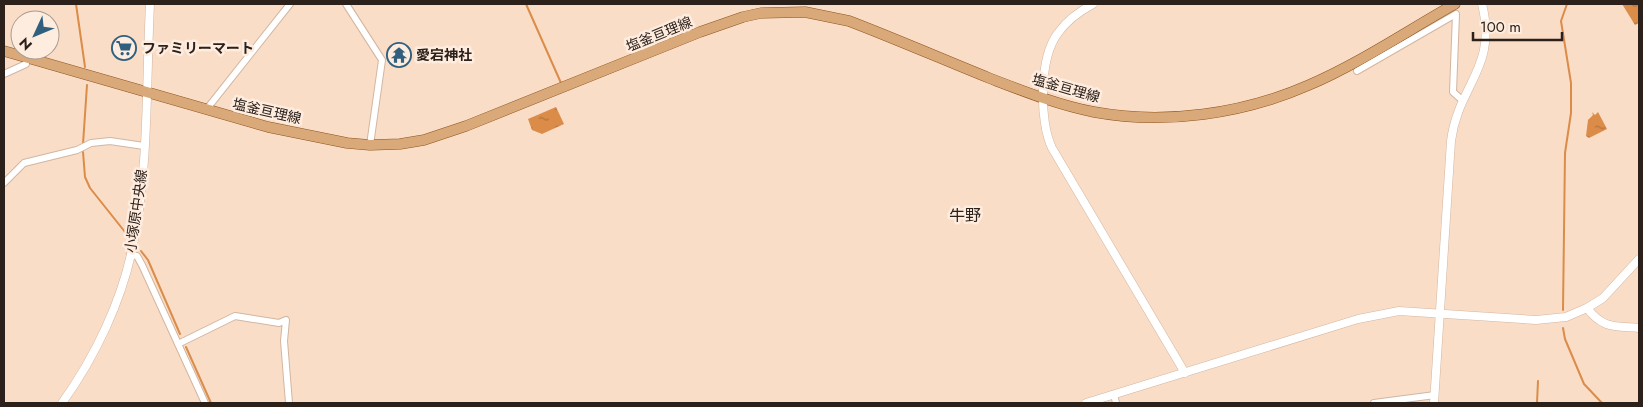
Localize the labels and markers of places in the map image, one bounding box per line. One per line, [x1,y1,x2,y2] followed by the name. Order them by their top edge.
[111,35,137,61] supermarket icon: ファミリーマート
[142,38,254,58] place label: ファミリーマート
[386,42,412,68] temple icon: 愛宕神社
[416,45,472,65] place label: 愛宕神社

